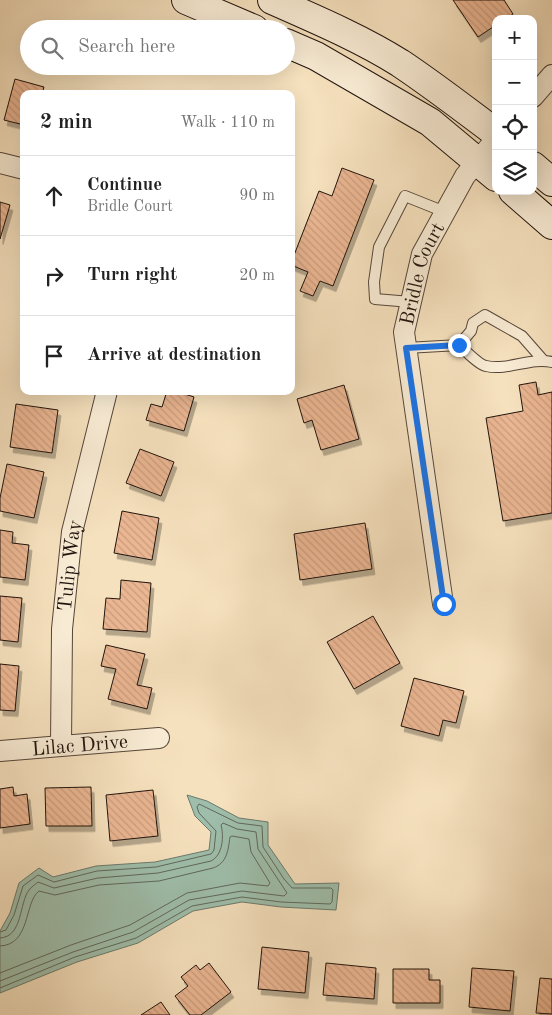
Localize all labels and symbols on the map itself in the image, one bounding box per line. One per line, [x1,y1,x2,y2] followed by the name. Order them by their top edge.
[398,220,449,327] street label: Bridle Court
[448,334,471,357] route end
[56,518,87,612] street label: Tulip Way
[433,593,456,616] route start
[31,733,129,760] street label: Lilac Drive

